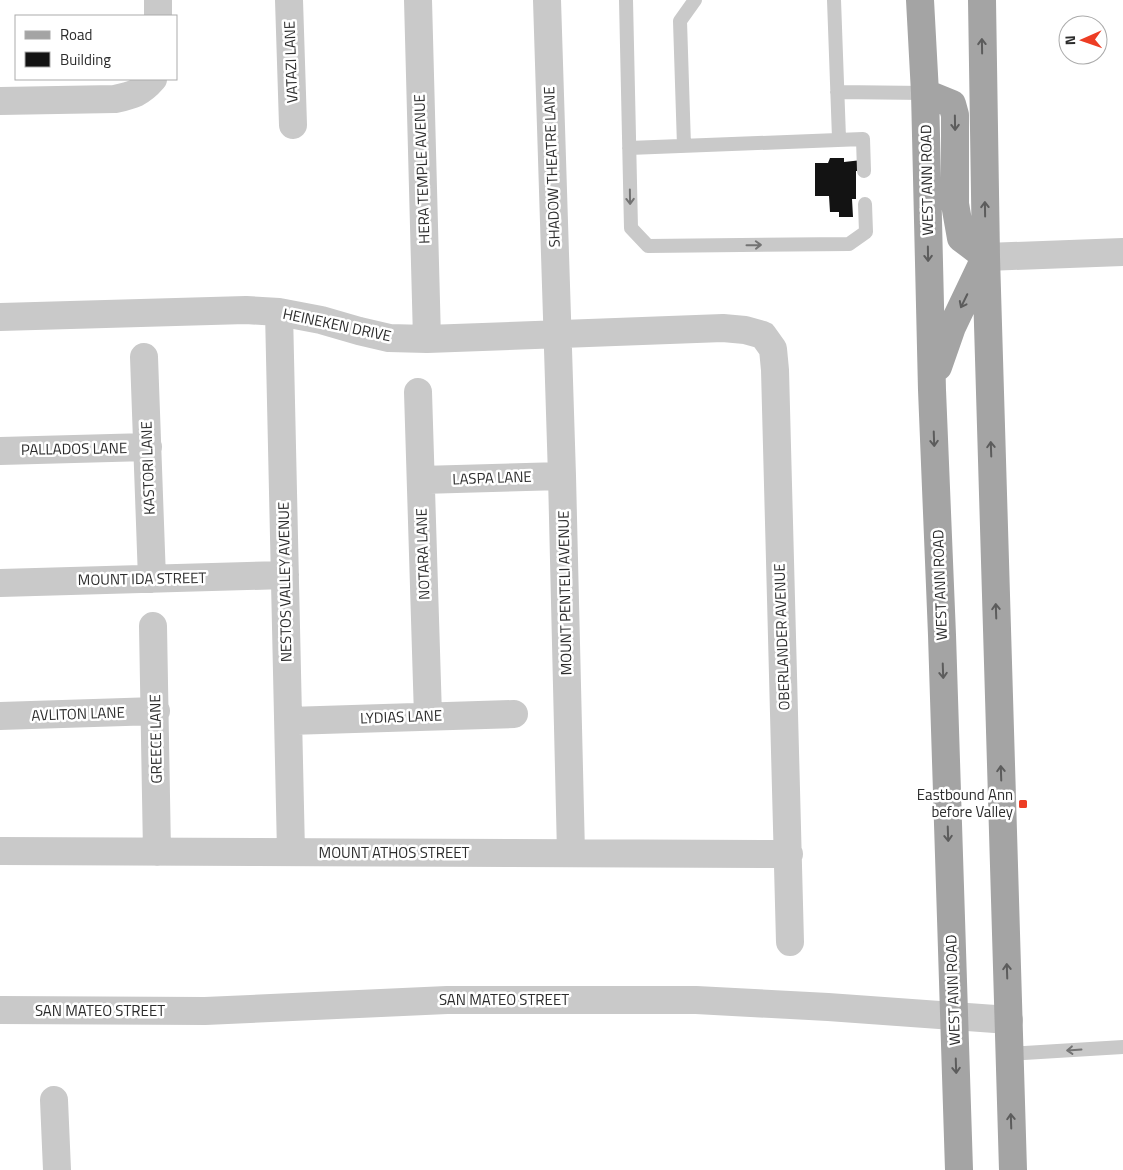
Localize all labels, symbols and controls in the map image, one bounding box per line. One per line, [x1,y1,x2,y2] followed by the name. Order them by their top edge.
[15,15,178,80] legend
[1058,15,1108,65] north arrow
[278,21,303,104] street label: VATAZI LANE
[60,23,92,46] text: Road
[1059,35,1080,46] text: N
[977,38,987,54] one-way arrow
[60,48,111,71] text: Building
[537,86,566,248] street label: SHADOW THEATRE LANE
[407,94,436,244] street label: HERA TEMPLE AVENUE
[950,114,960,131] one-way arrow
[914,124,939,236] street label: WEST ANN ROAD
[625,188,635,205] one-way arrow
[980,201,990,217] one-way arrow
[746,240,762,250] one-way arrow
[924,246,933,262] one-way arrow
[959,293,969,308] one-way arrow
[281,302,394,347] street label: HEINEKEN DRIVE
[134,421,161,515] street label: KASTORI LANE
[929,431,938,447] one-way arrow
[21,436,127,461] street label: PALLADOS LANE
[986,441,996,457] one-way arrow
[452,465,532,490] street label: LASPA LANE
[272,502,297,662] street label: NESTOS VALLEY AVENUE
[409,508,436,600] street label: NOTARA LANE
[552,510,577,676] street label: MOUNT PENTELI AVENUE
[926,529,953,641] street label: WEST ANN ROAD
[767,563,796,711] street label: OBERLANDER AVENUE
[77,566,207,591] street label: MOUNT IDA STREET
[991,603,1000,619] one-way arrow
[939,663,948,679] one-way arrow
[143,694,168,784] street label: GREECE LANE
[31,700,125,727] street label: AVLITON LANE
[360,704,442,729] street label: LYDIAS LANE
[996,766,1005,782] one-way arrow
[917,783,1013,823] place label: Eastbound Ann before Valley
[1017,798,1029,810] marker: Eastbound Ann before Valley
[944,826,953,842] one-way arrow
[319,841,470,864] street label: MOUNT ATHOS STREET
[939,934,966,1046] street label: WEST ANN ROAD
[1002,963,1012,980] one-way arrow
[439,988,569,1011] street label: SAN MATEO STREET
[35,999,165,1022] street label: SAN MATEO STREET
[1067,1046,1083,1055] one-way arrow
[951,1058,960,1074] one-way arrow
[1007,1114,1016,1130] one-way arrow

